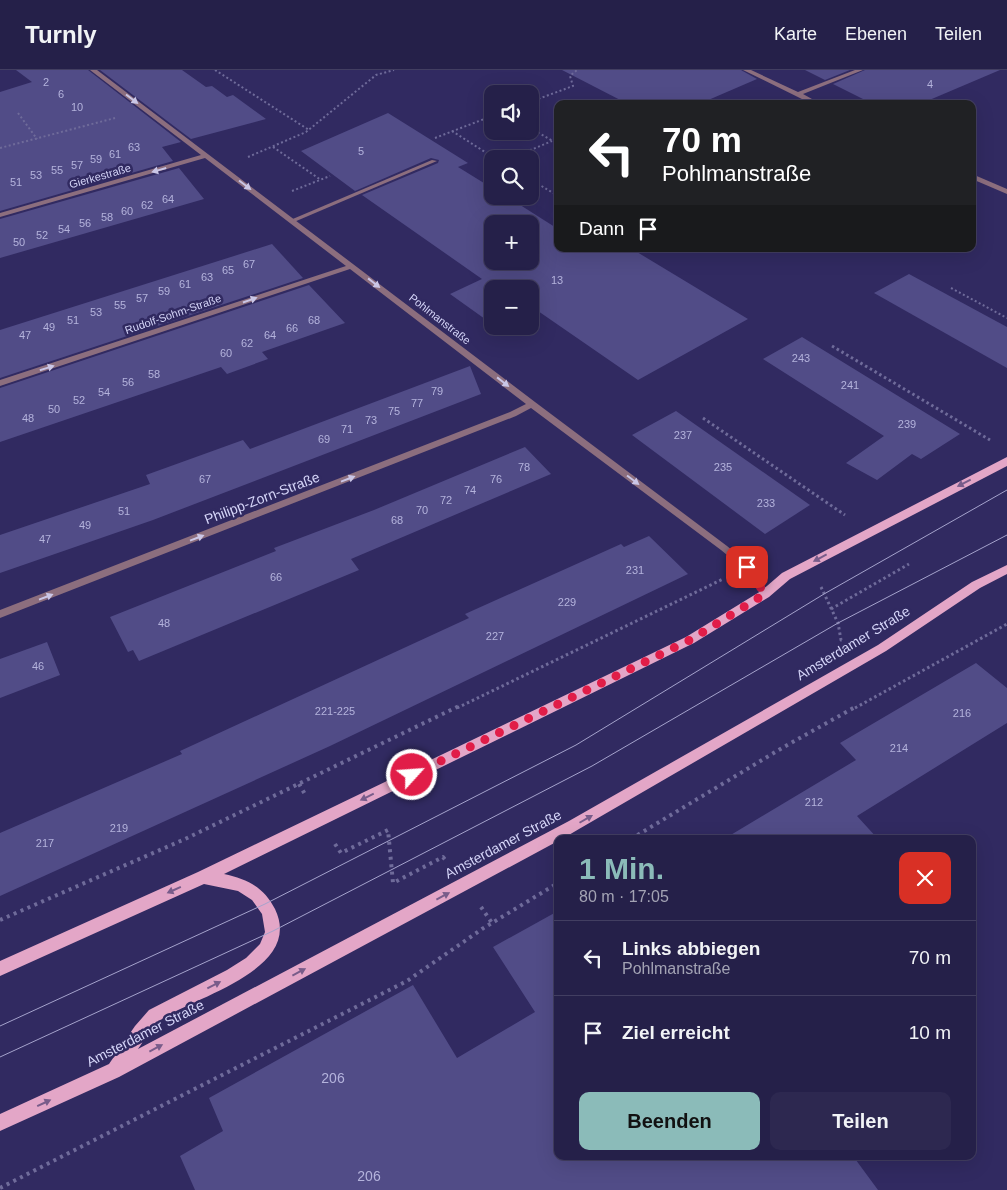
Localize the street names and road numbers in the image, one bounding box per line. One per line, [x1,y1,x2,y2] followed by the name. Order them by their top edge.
[68,161,132,191] street label: Gierkestraße
[407,291,473,347] street label: Pohlmanstraße
[123,292,223,336] street label: Rudolf-Sohm-Straße
[202,469,322,527] street label: Philipp-Zorn-Straße
[793,603,913,683] street label: Amsterdamer Straße
[442,806,564,882] street label: Amsterdamer Straße
[83,996,207,1070] street label: Amsterdamer Straße

